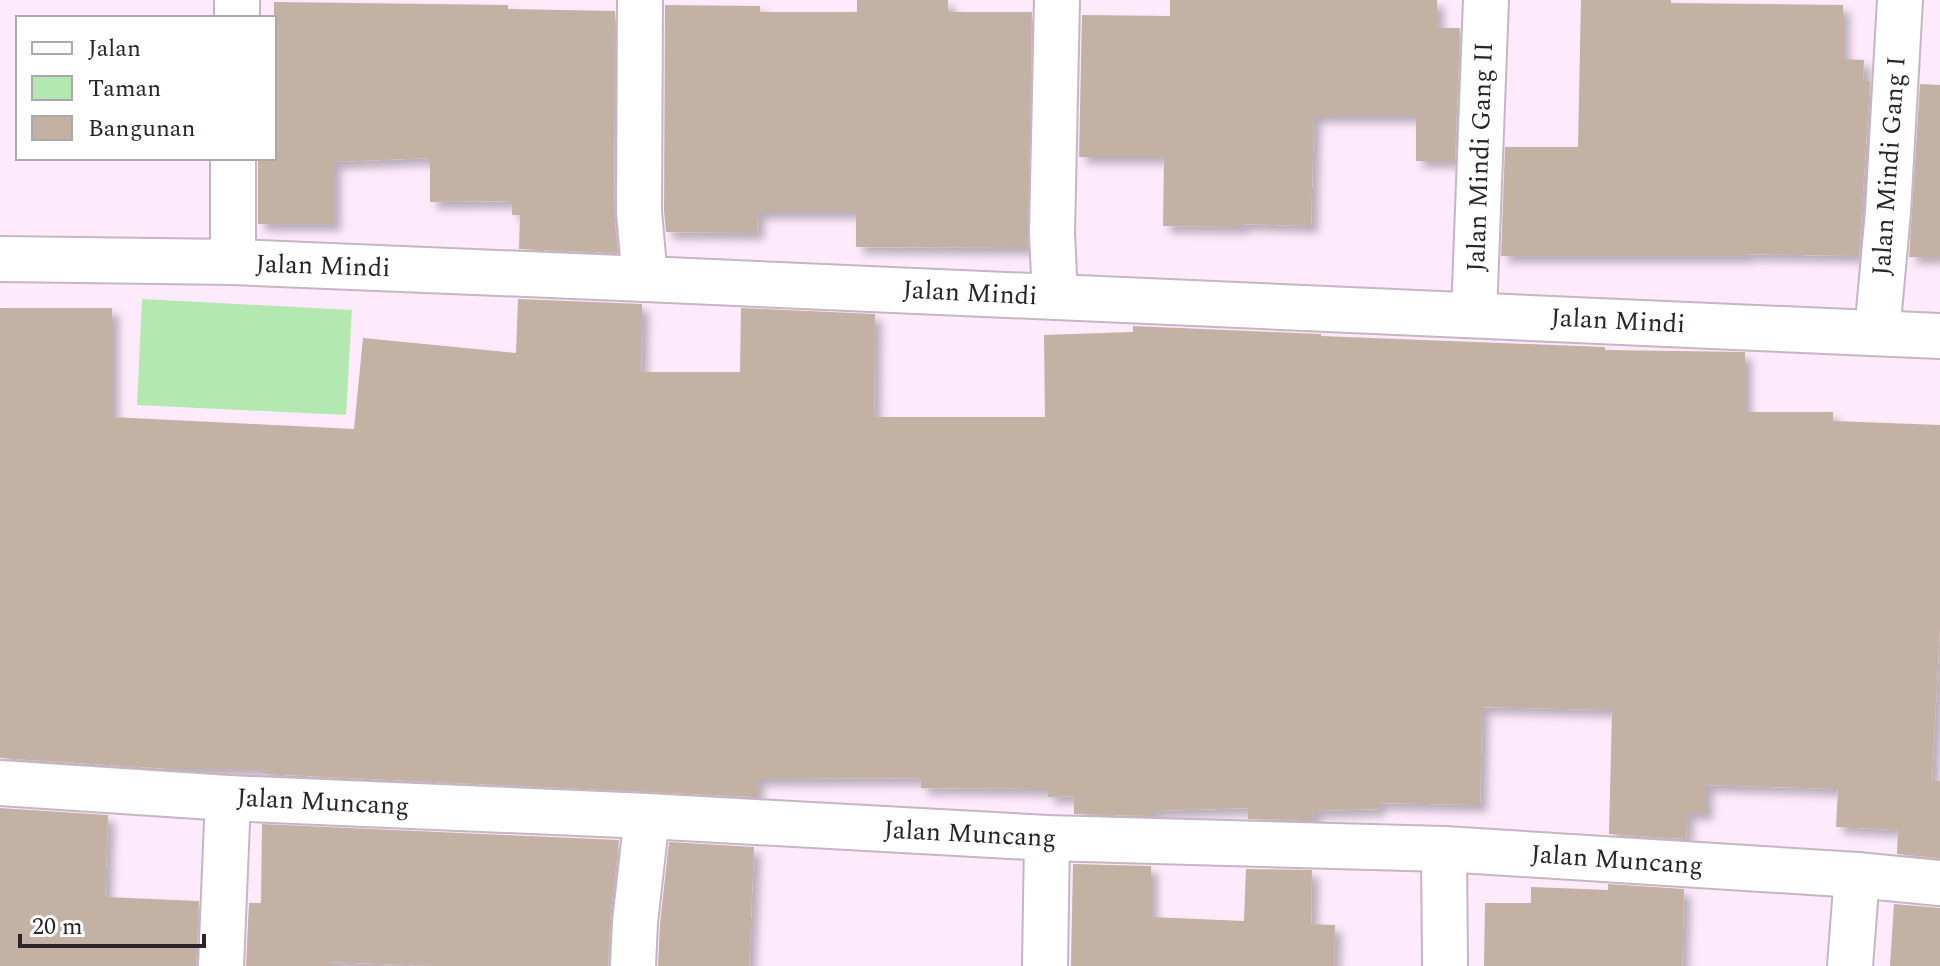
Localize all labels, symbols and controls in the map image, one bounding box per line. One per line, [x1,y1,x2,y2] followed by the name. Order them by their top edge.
[16,16,276,160] legend
[88,31,141,67] text: Jalan
[1456,41,1504,273] street label: Jalan Mindi Gang II
[1861,55,1917,277] street label: Jalan Mindi Gang I
[88,71,161,107] text: Taman
[88,111,196,147] text: Bangunan
[255,244,391,288] street label: Jalan Mindi
[902,269,1038,317] street label: Jalan Mindi
[1550,297,1686,345] street label: Jalan Mindi
[236,778,410,826] street label: Jalan Muncang
[883,810,1057,858] street label: Jalan Muncang
[1529,834,1705,886] street label: Jalan Muncang
[20,898,204,948] scale bar
[32,909,83,945] text: 20 m

